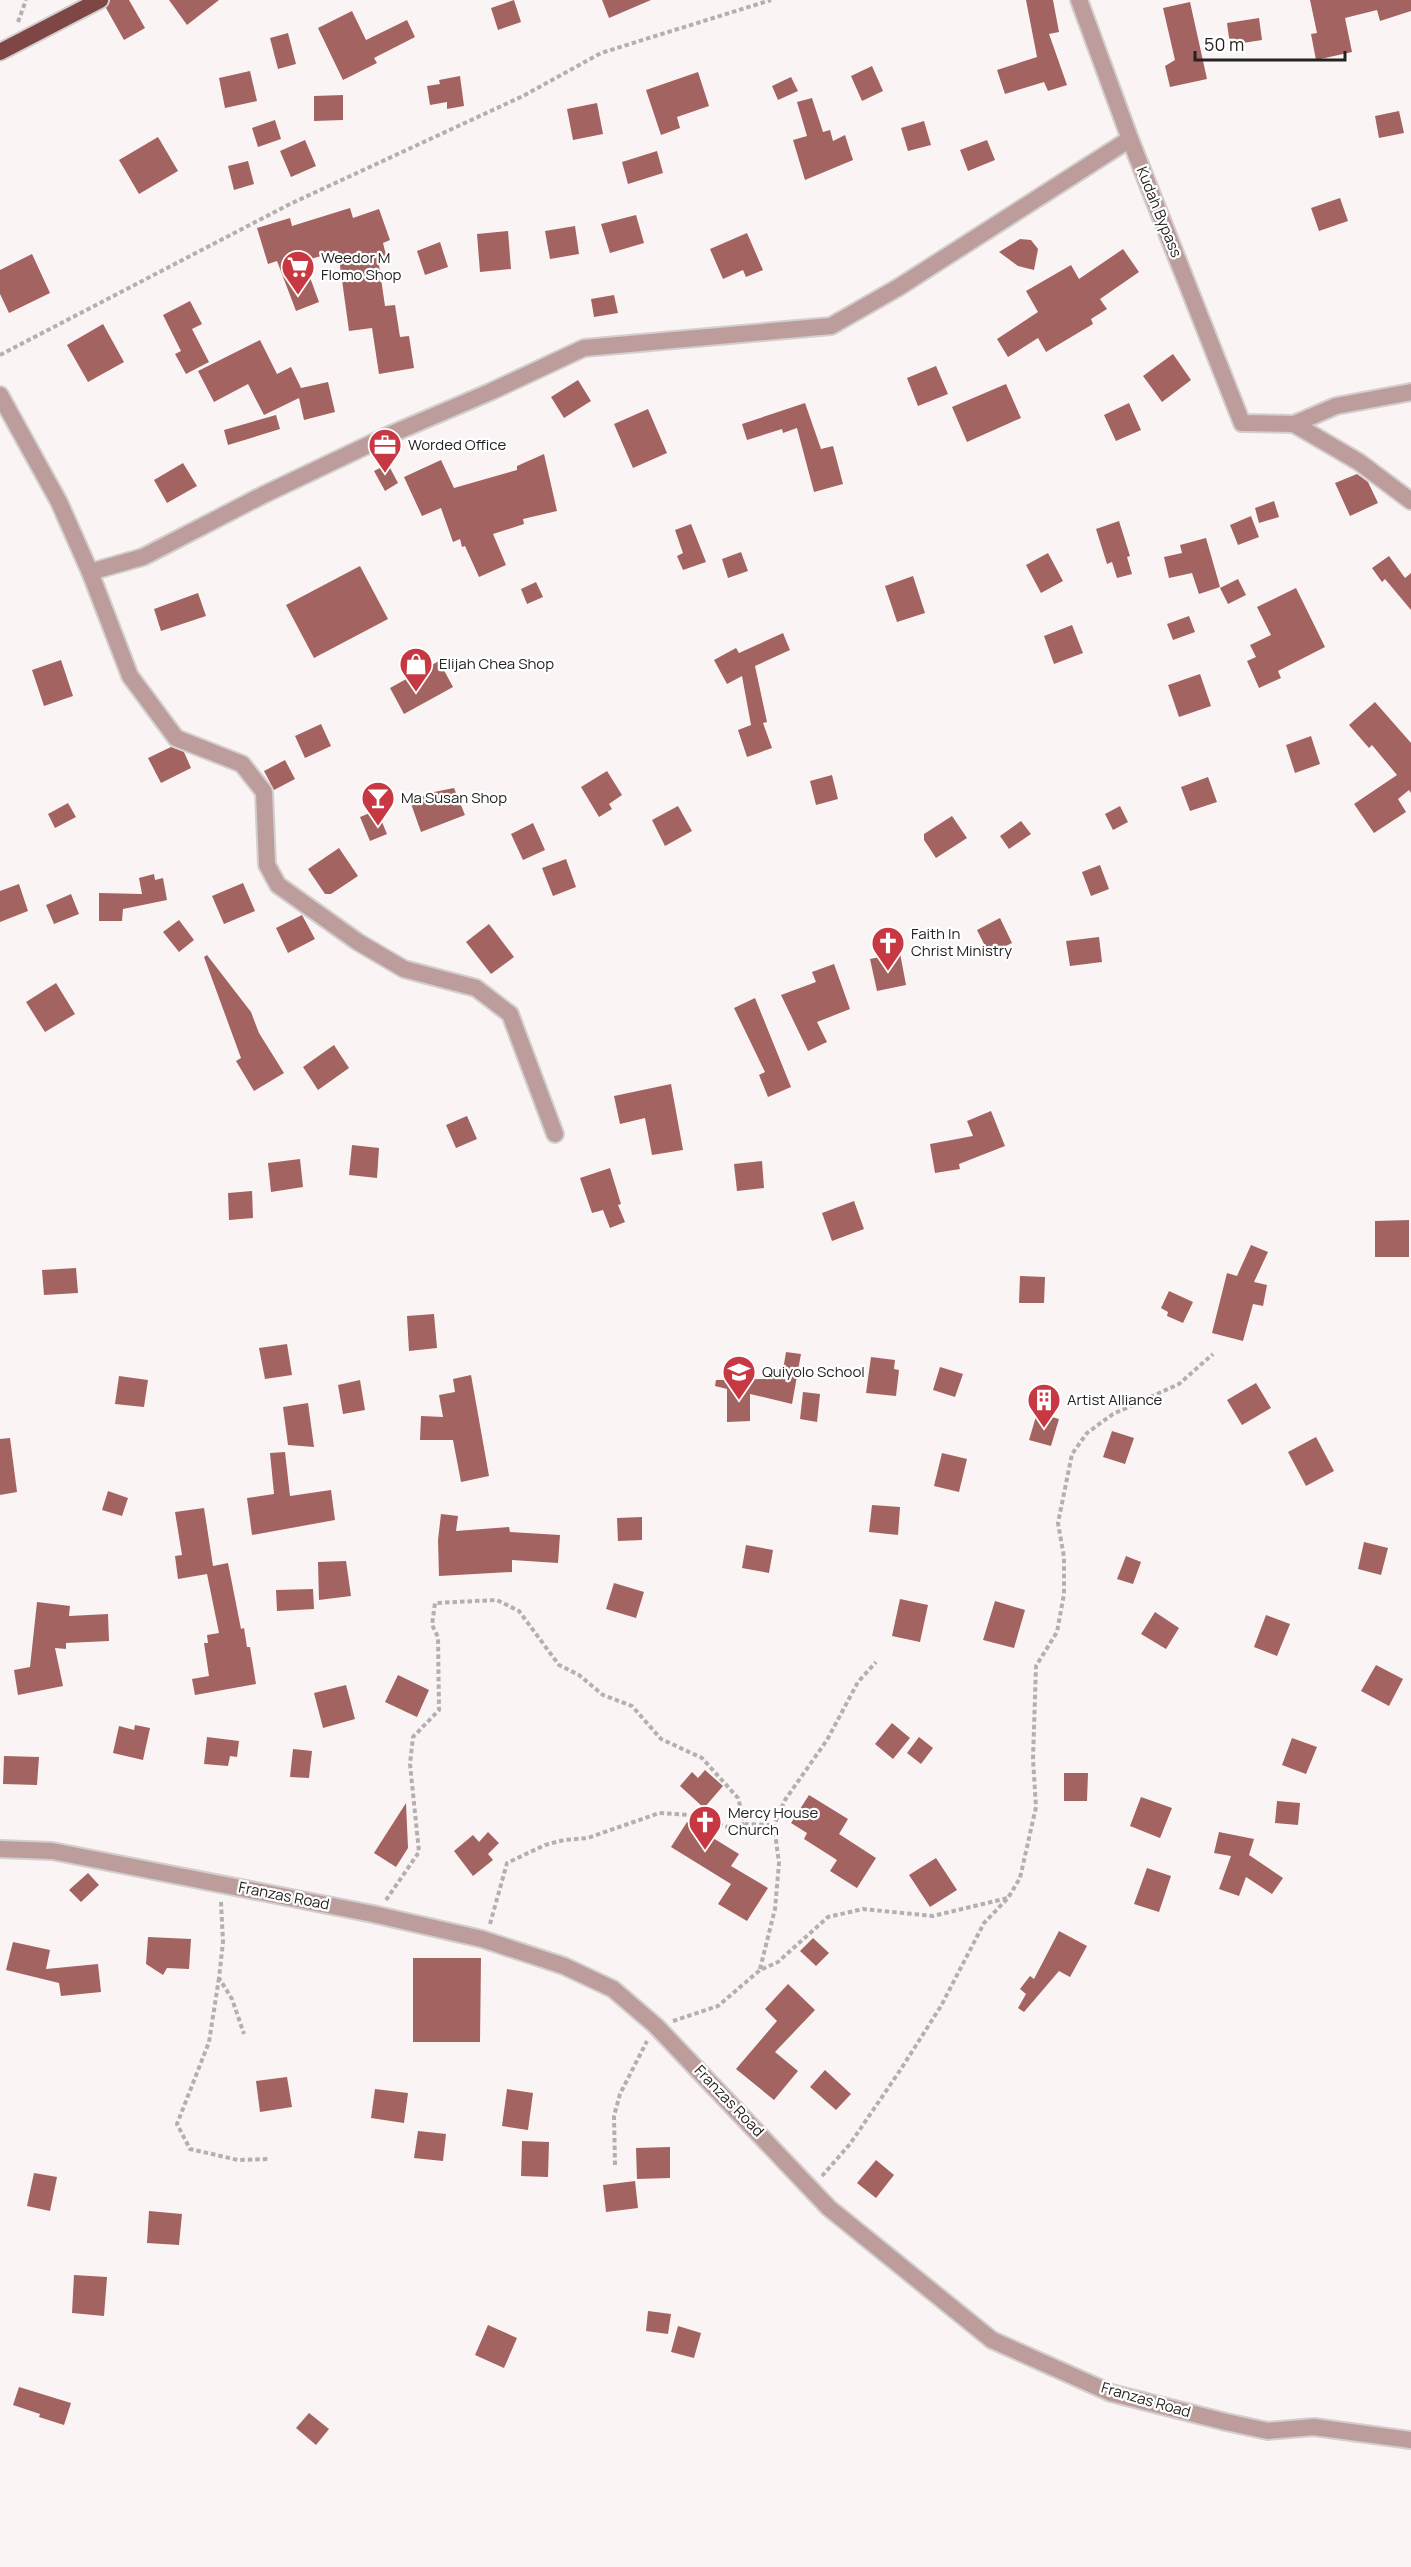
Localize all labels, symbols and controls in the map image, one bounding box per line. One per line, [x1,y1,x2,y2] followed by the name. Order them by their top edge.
[1195,24,1345,62] scale bar
[1204,32,1244,56] text: 50 m
[1132,163,1187,261] street label: Kudah Bypass
[321,247,401,285] place label: Weedor M Flomo Shop
[280,249,316,296] supermarket icon: Weedor M Flomo Shop
[367,427,403,474] office icon: Worded Office
[408,434,506,455] place label: Worded Office
[398,646,434,693] shop icon: Elijah Chea Shop
[439,653,554,674] place label: Elijah Chea Shop
[360,780,396,827] bar icon: Ma Susan Shop
[401,787,507,808] place label: Ma Susan Shop
[911,923,1012,961] place label: Faith In Christ Ministry
[870,925,906,972] church icon: Faith In Christ Ministry
[721,1354,757,1401] school or university icon: Quiyolo School
[762,1361,865,1382] place label: Quiyolo School
[1026,1382,1062,1429] building icon: Artist Alliance
[1067,1389,1163,1410] place label: Artist Alliance
[728,1802,818,1840] place label: Mercy House Church
[687,1804,723,1851] church icon: Mercy House Church
[237,1876,331,1915] street label: Franzas Road
[690,2060,769,2141] street label: Franzas Road
[1099,2377,1193,2422] street label: Franzas Road

